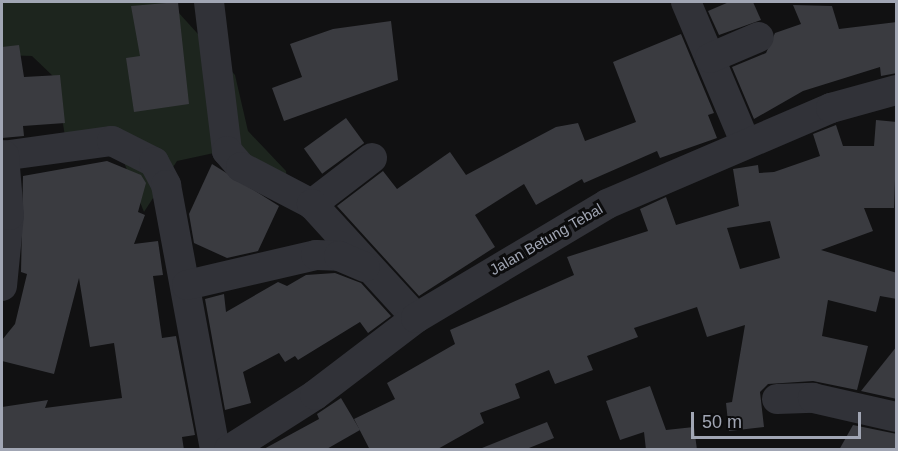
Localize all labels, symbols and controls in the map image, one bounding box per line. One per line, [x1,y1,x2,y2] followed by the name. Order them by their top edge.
[486,199,606,279] street label: Jalan Betung Tebal
[694,400,864,438] scale bar
[702,412,742,432] text: 50 m

